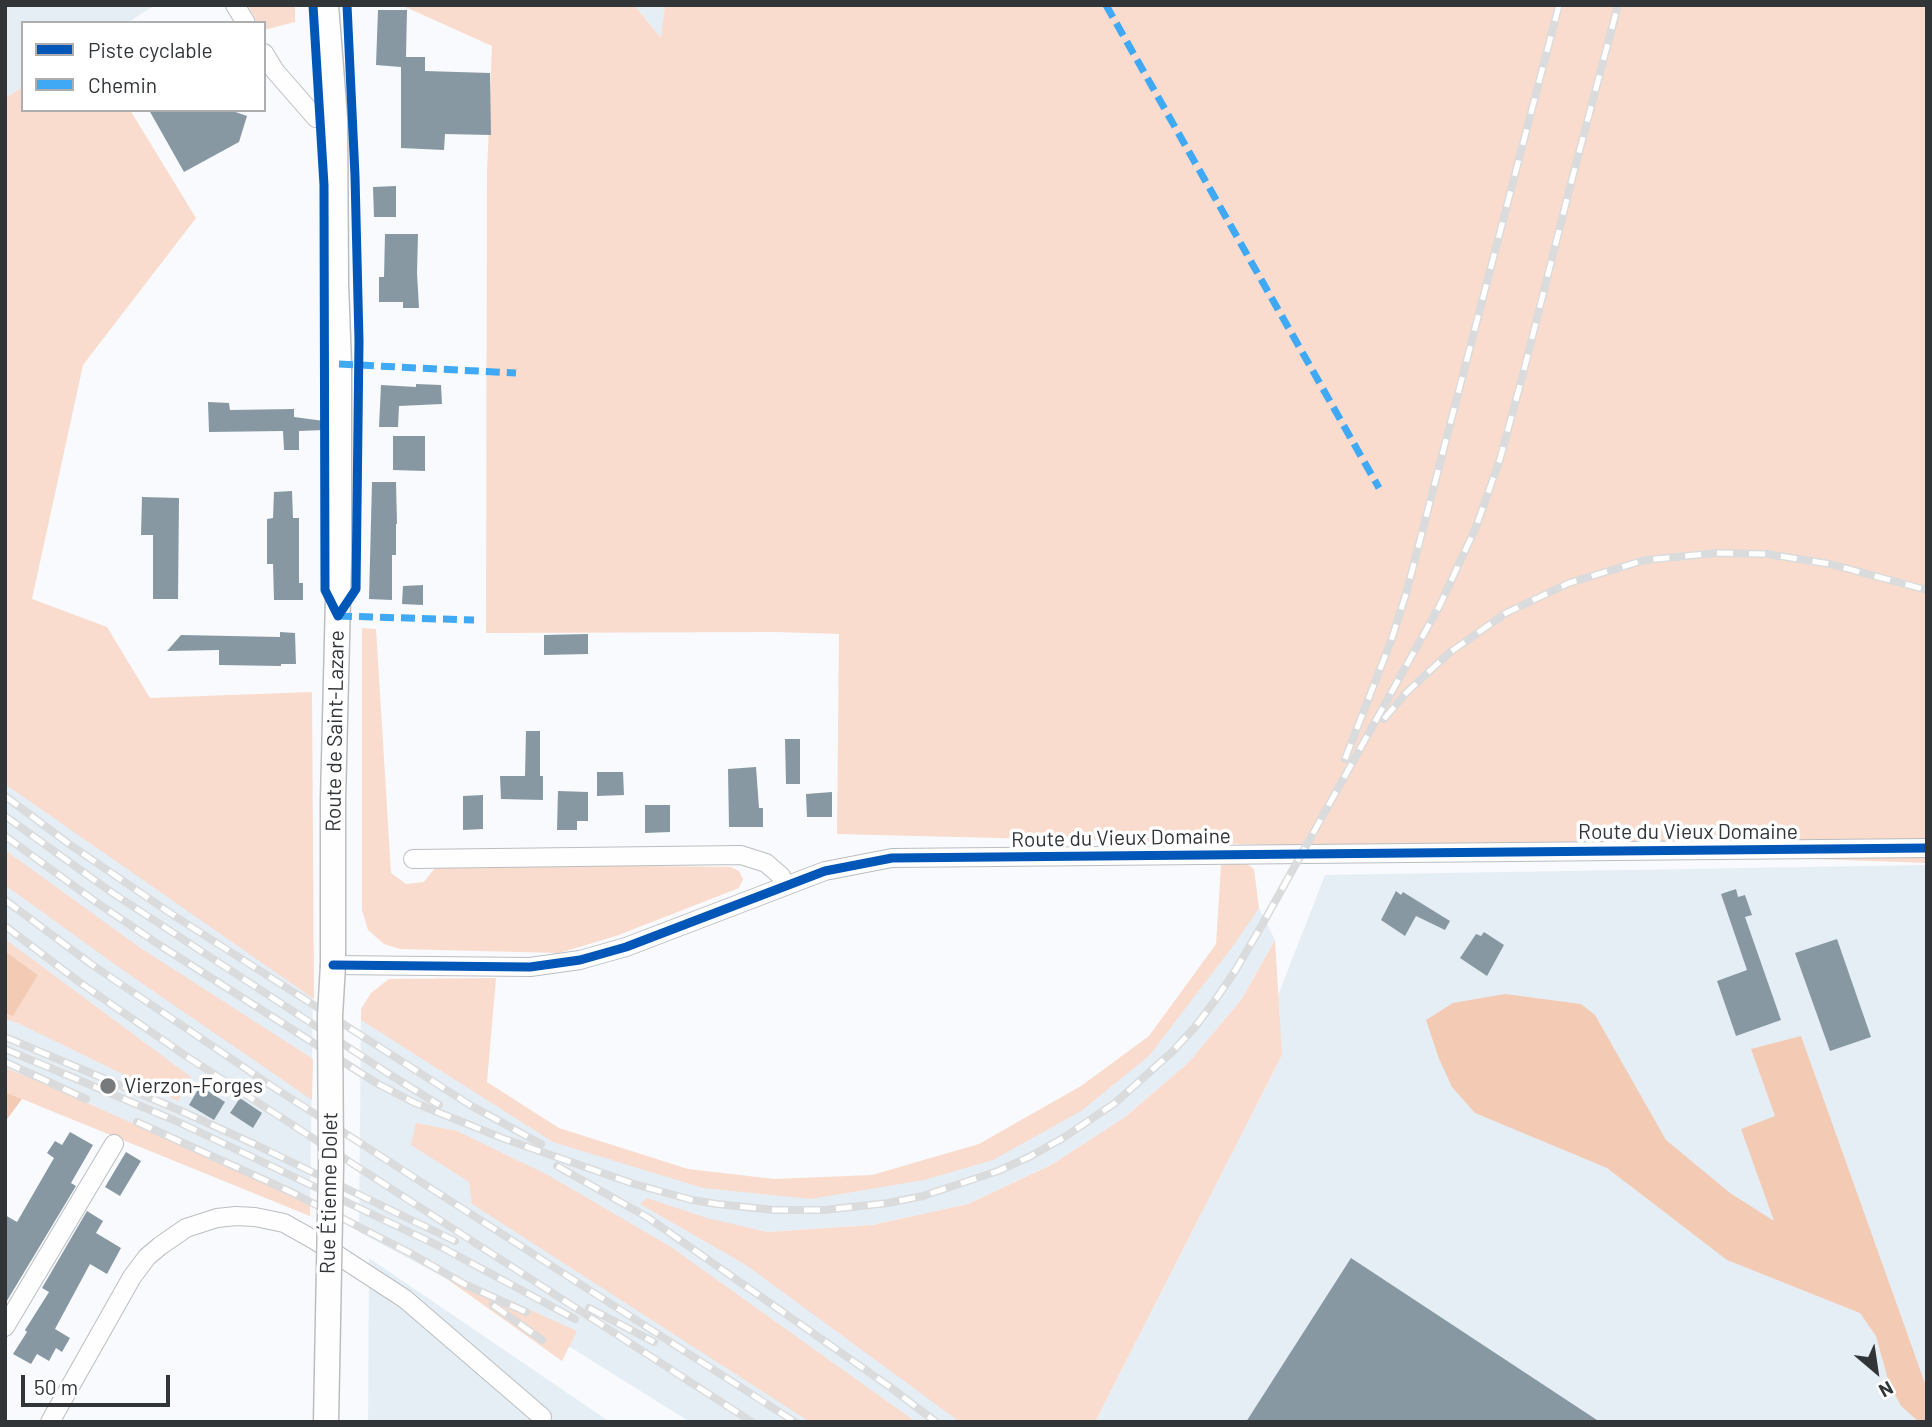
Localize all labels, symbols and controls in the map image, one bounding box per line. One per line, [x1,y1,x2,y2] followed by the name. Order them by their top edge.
[21,21,266,112] legend
[88,37,213,62] text: Piste cyclable
[88,72,157,97] text: Chemin
[321,630,349,832] street label: Route de Saint-Lazare
[1578,819,1798,845] street label: Route du Vieux Domaine
[1011,823,1231,853] street label: Route du Vieux Domaine
[124,1073,263,1099] place label: Vierzon-Forges
[98,1076,118,1096] marker: Vierzon-Forges
[315,1112,343,1274] street label: Rue Étienne Dolet
[1841,1336,1911,1406] north arrow
[24,1360,173,1404] scale bar
[34,1374,78,1399] text: 50 m
[1875,1377,1898,1403] text: N

